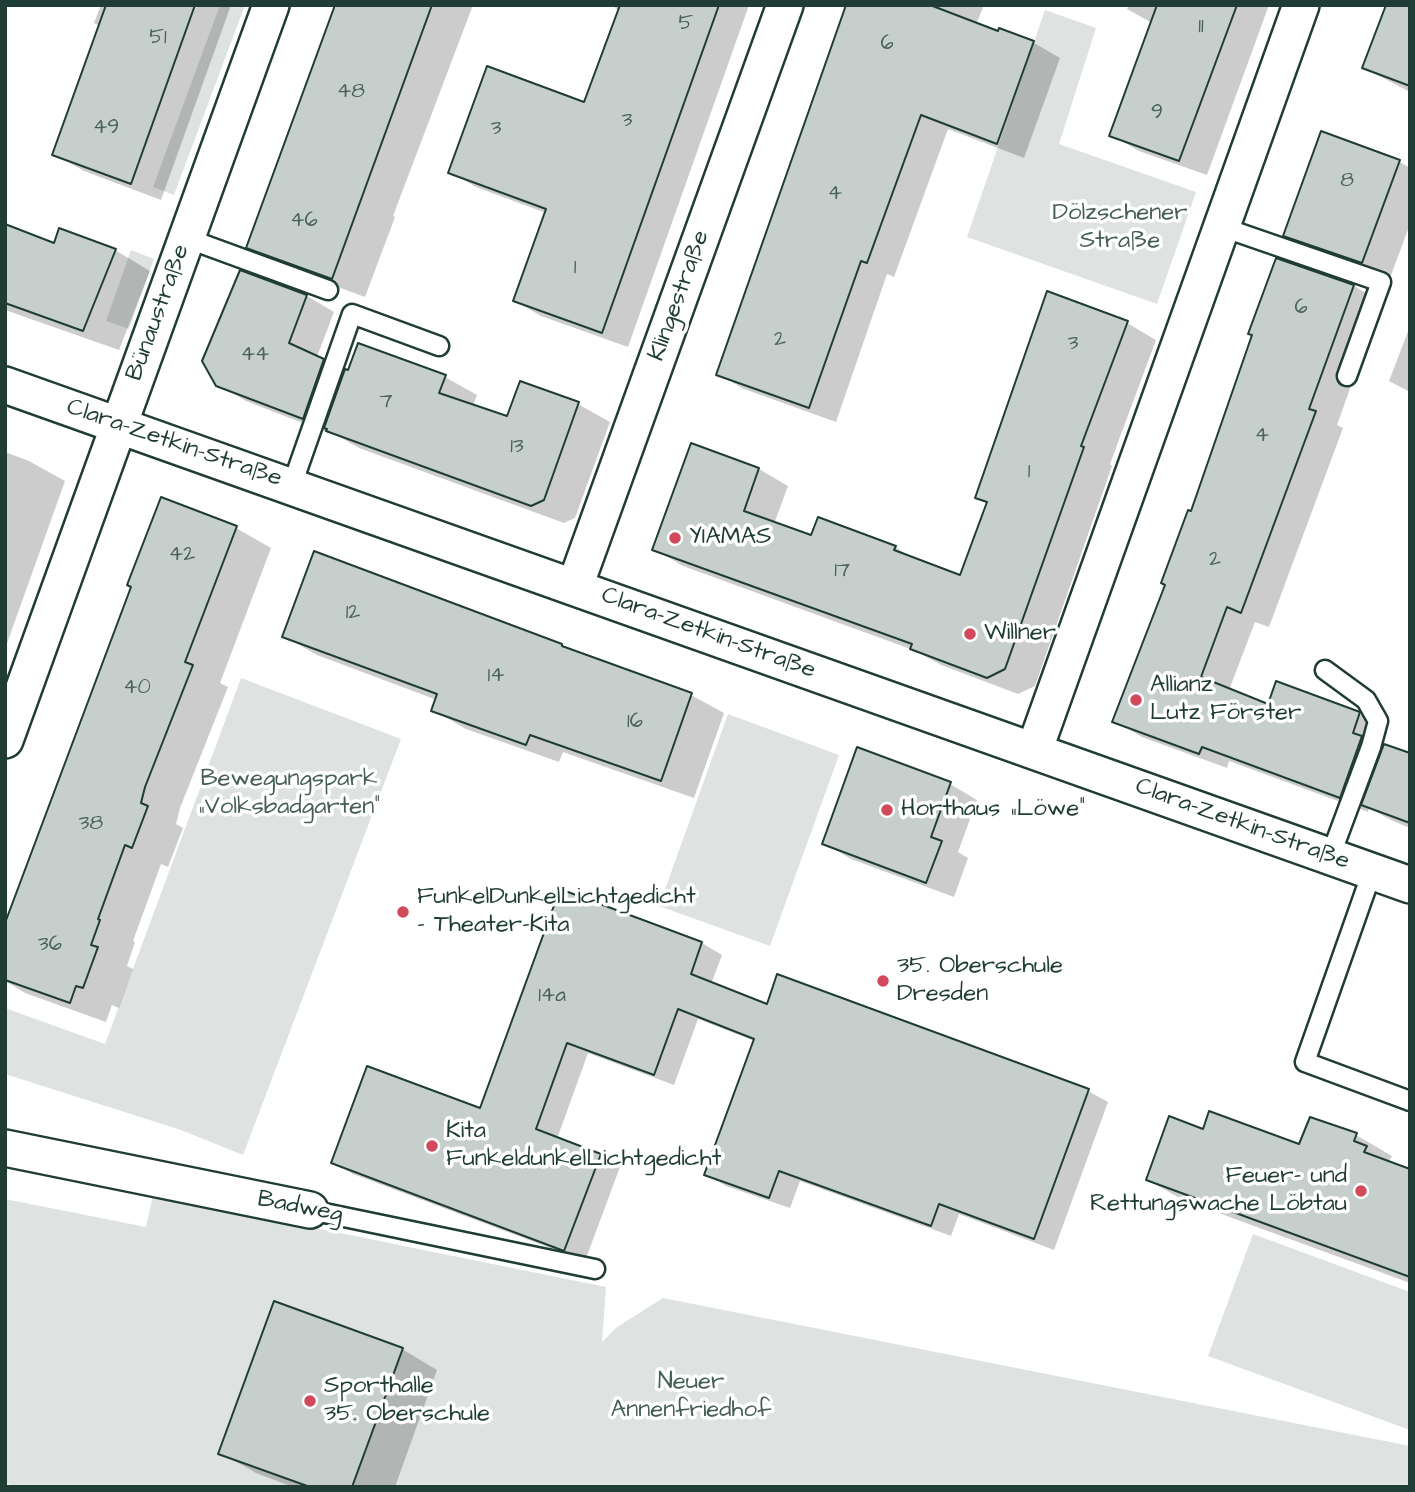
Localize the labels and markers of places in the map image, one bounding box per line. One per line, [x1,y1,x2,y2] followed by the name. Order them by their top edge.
[689,524,771,552] place label: YIAMAS
[667,530,683,546] marker: YIAMAS
[984,620,1056,648] place label: Willner
[962,626,978,642] marker: Willner
[1150,672,1301,728] place label: Allianz Lutz Förster
[1128,692,1144,708] marker: Allianz Lutz Förster
[901,796,1085,824] place label: Horthaus „Löwe“
[879,802,895,818] marker: Horthaus „Löwe“
[417,884,696,940] place label: FunkelDunkelLichtgedicht - Theater-Kita
[395,904,411,920] marker: FunkelDunkelLichtgedicht - Theater-Kita
[897,953,1063,1009] place label: 35. Oberschule Dresden
[875,973,891,989] marker: 35. Oberschule Dresden
[446,1118,721,1174] place label: Kita FunkeldunkelLichtgedicht
[424,1138,440,1154] marker: Kita FunkeldunkelLichtgedicht
[1090,1163,1347,1219] place label: Feuer- und Rettungswache Löbtau
[1353,1183,1369,1199] marker: Feuer- und Rettungswache Löbtau
[324,1373,490,1429] place label: Sporthalle 35. Oberschule
[302,1393,318,1409] marker: Sporthalle 35. Oberschule

